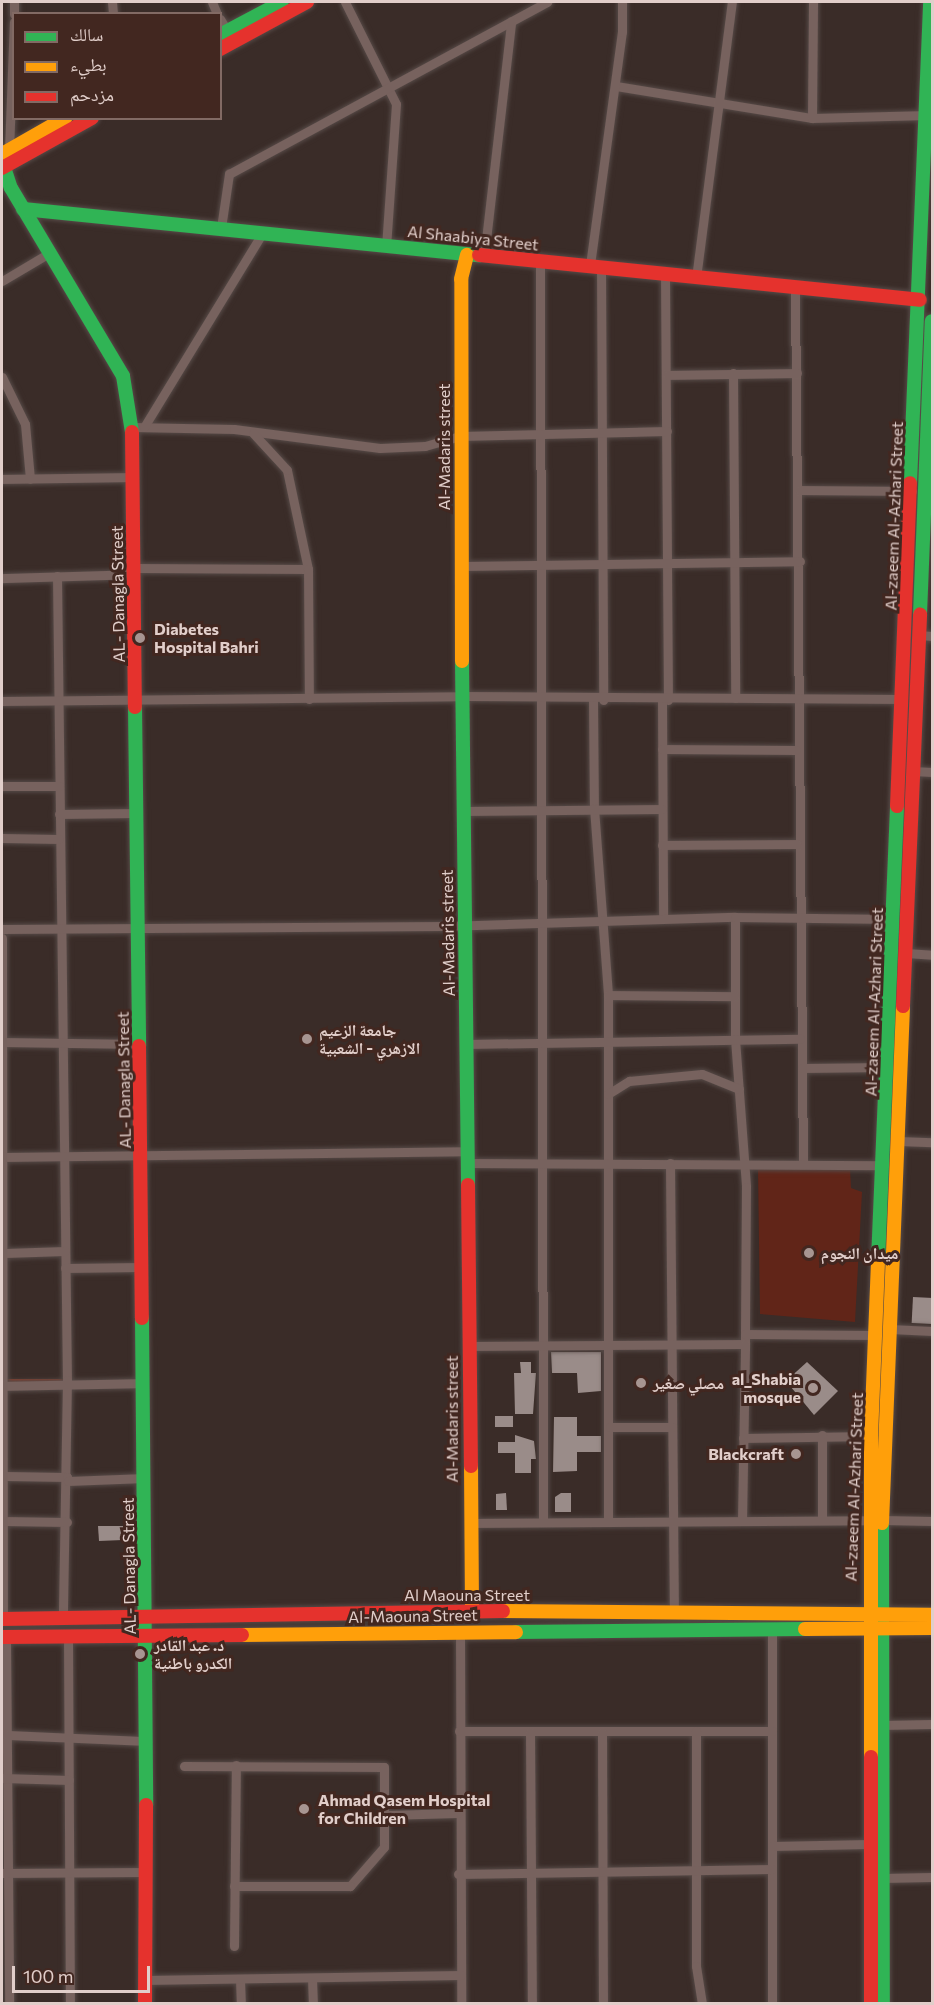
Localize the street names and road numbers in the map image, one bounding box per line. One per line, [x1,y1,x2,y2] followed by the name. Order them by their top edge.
[406,222,540,254] street label: Al Shaabiya Street
[434,383,454,511] street label: Al-Madaris street
[881,421,907,611] street label: Al-zaeem Al-Azhari Street
[107,525,129,663] street label: AL- Danagla Street
[437,869,459,997] street label: Al-Madaris street
[861,907,887,1097] street label: Al-zaeem Al-Azhari Street
[113,1011,135,1149] street label: AL- Danagla Street
[442,1355,462,1483] street label: Al-Madaris street
[841,1392,867,1582] street label: Al-zaeem Al-Azhari Street
[118,1497,140,1635] street label: AL- Danagla Street
[404,1585,530,1605] street label: Al Maouna Street
[348,1605,478,1627] street label: Al-Maouna Street

